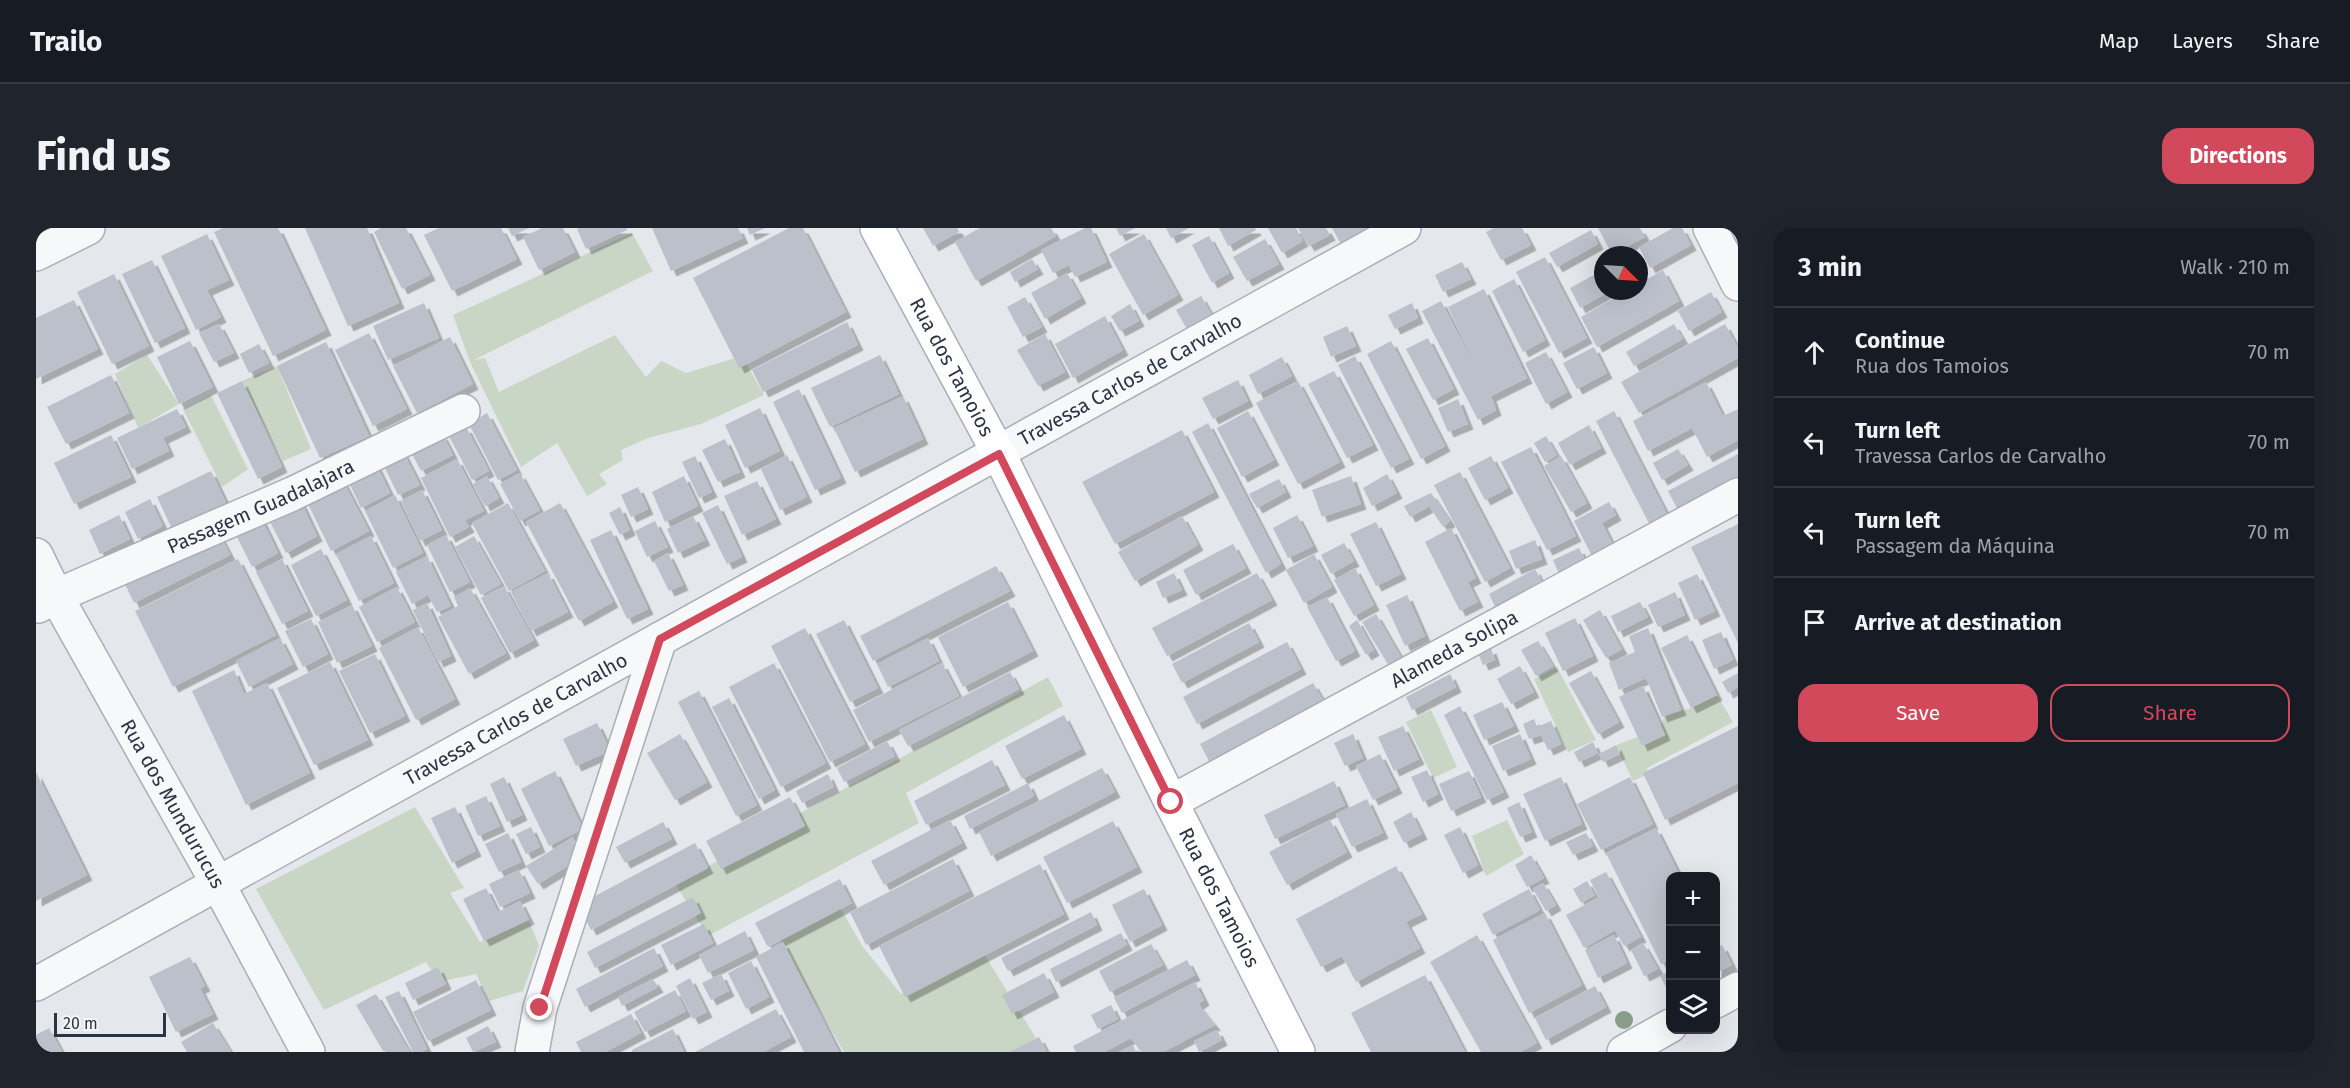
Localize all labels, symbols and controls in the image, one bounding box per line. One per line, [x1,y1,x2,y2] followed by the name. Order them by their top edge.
[30,25,102,58] text: Trailo
[2099,28,2139,54] text: Map
[2172,28,2233,54] text: Layers
[2266,28,2320,54] text: Share
[2162,128,2314,184] button: Directions
[36,131,171,181] text: Find us
[1594,246,1648,300] north arrow
[1798,252,1862,283] text: 3 min
[2180,255,2290,279] text: Walk · 210 m
[905,294,999,440] street label: Rua dos Tamoios
[1014,308,1246,451] street label: Travessa Carlos de Carvalho
[1855,327,1945,354] text: Continue
[1798,336,1831,369] icon: ahead
[2248,340,2290,364] text: 70 m
[1855,354,2009,378] text: Rua dos Tamoios
[1855,417,1940,444] text: Turn left
[1798,426,1831,459] icon: left
[2248,430,2290,454] text: 70 m
[1855,444,2106,468] text: Travessa Carlos de Carvalho
[163,454,358,559] street label: Passagem Guadalajara
[1855,507,1940,534] text: Turn left
[1798,516,1831,549] icon: left
[2248,520,2290,544] text: 70 m
[1855,534,2055,558] text: Passagem da Máquina
[1386,605,1522,693] street label: Alameda Solipa
[1798,606,1831,639] icon: arrive
[1855,609,2062,636] text: Arrive at destination
[400,648,632,790] street label: Travessa Carlos de Carvalho
[1798,684,2038,742] button: Save
[2050,684,2290,742] button: Share
[116,715,230,892] street label: Rua dos Mundurucus
[1157,788,1183,814] route start
[1174,823,1265,971] street label: Rua dos Tamoios
[1666,872,1720,1034] map controls
[1666,872,1720,926] button: +
[1666,926,1720,980] button: −
[1666,980,1720,1034] button: layers
[526,994,552,1020] route end
[54,1010,166,1038] scale bar
[63,1014,98,1033] text: 20 m

